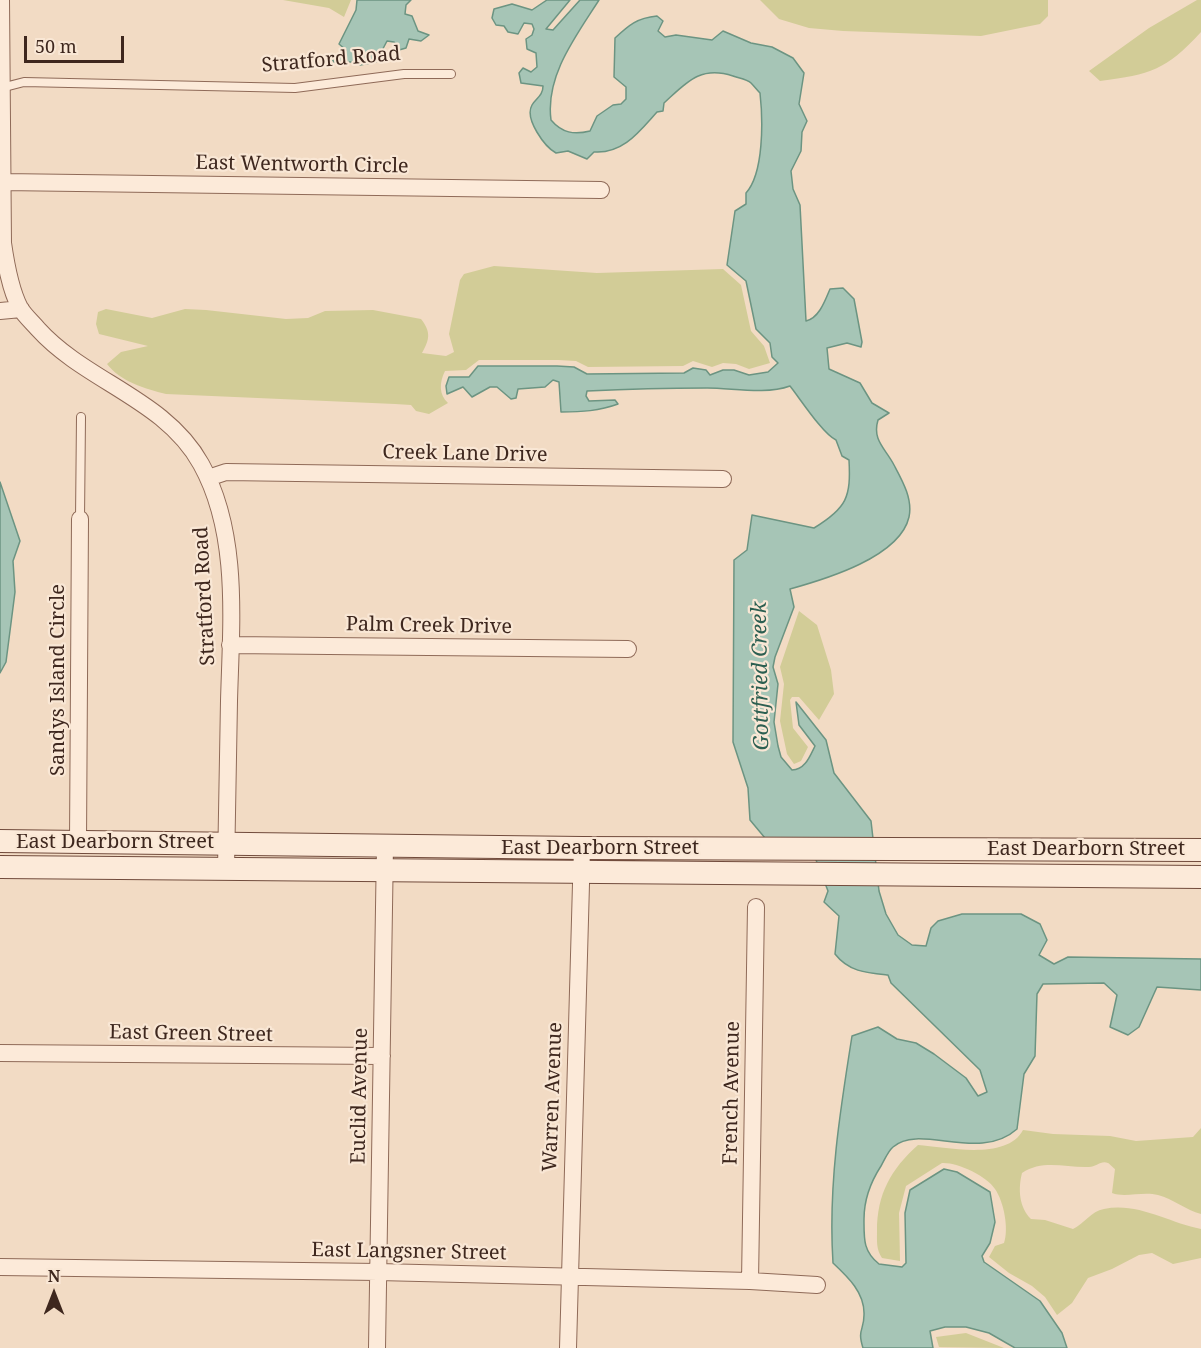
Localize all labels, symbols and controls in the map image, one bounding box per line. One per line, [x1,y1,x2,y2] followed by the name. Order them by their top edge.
[27,24,128,62] scale bar
[35,34,77,58] text: 50 m
[261,42,401,78] street label: Stratford Road
[195,151,409,179] street label: East Wentworth Circle
[382,441,548,467] street label: Creek Lane Drive
[189,526,221,666] street label: Stratford Road
[46,584,70,776] street label: Sandys Island Circle
[747,601,775,751] water label: Gottfried Creek
[346,613,512,639] street label: Palm Creek Drive
[16,830,214,854] street label: East Dearborn Street
[501,836,699,860] street label: East Dearborn Street
[987,837,1185,861] street label: East Dearborn Street
[109,1021,273,1047] street label: East Green Street
[719,1021,745,1165] street label: French Avenue
[538,1022,568,1172] street label: Warren Avenue
[347,1028,373,1164] street label: Euclid Avenue
[311,1238,507,1266] street label: East Langsner Street
[24,1264,84,1324] north arrow
[48,1265,60,1287] text: N

